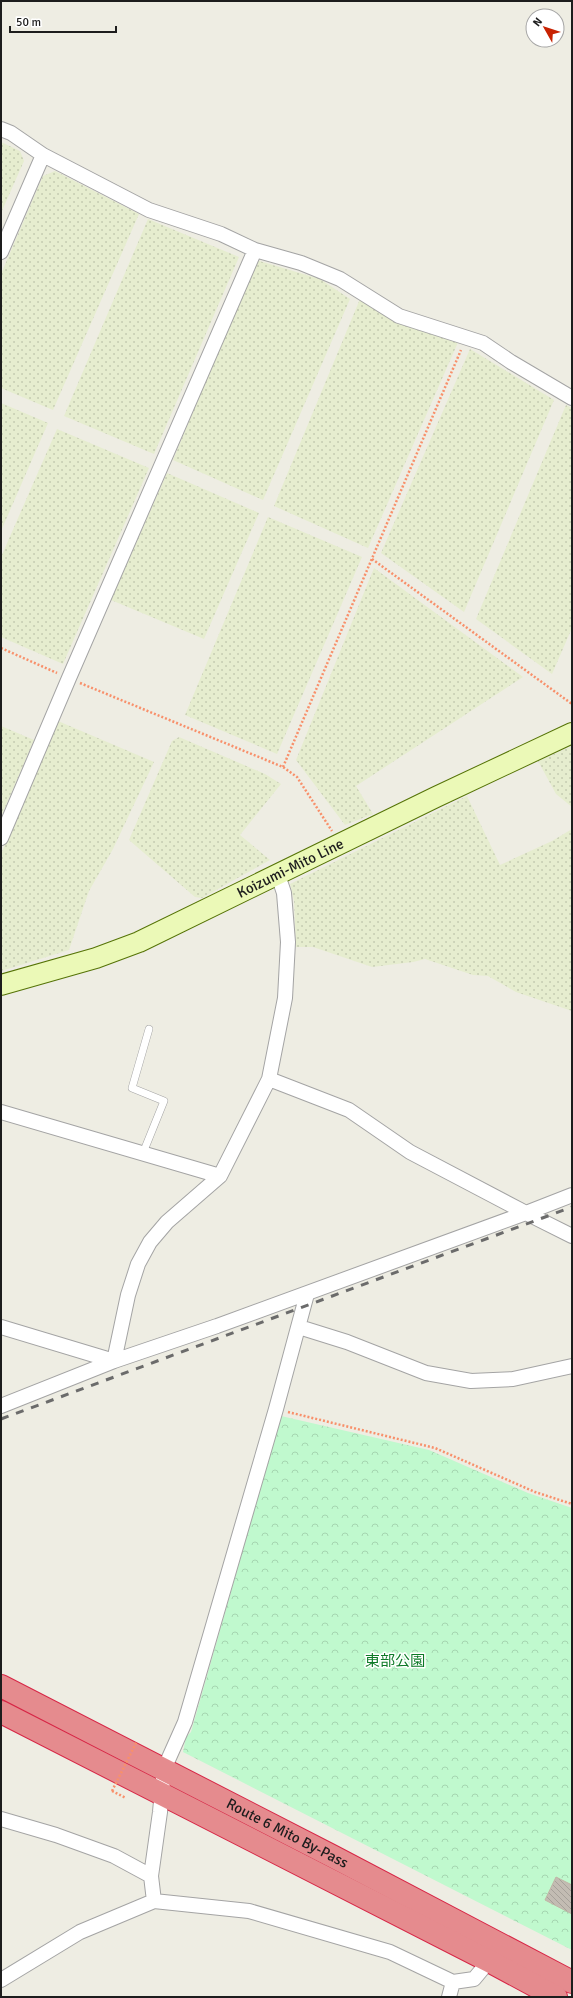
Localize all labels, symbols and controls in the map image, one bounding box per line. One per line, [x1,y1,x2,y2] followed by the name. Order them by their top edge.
[10,8,116,34] scale bar
[525,8,565,48] north arrow
[16,15,41,30] text: 50 m
[530,15,545,29] text: N
[234,834,347,902] street label: Koizumi-Mito Line
[365,1652,425,1670] park label: 東部公園
[223,1794,352,1872] street label: Route 6 Mito By-Pass

